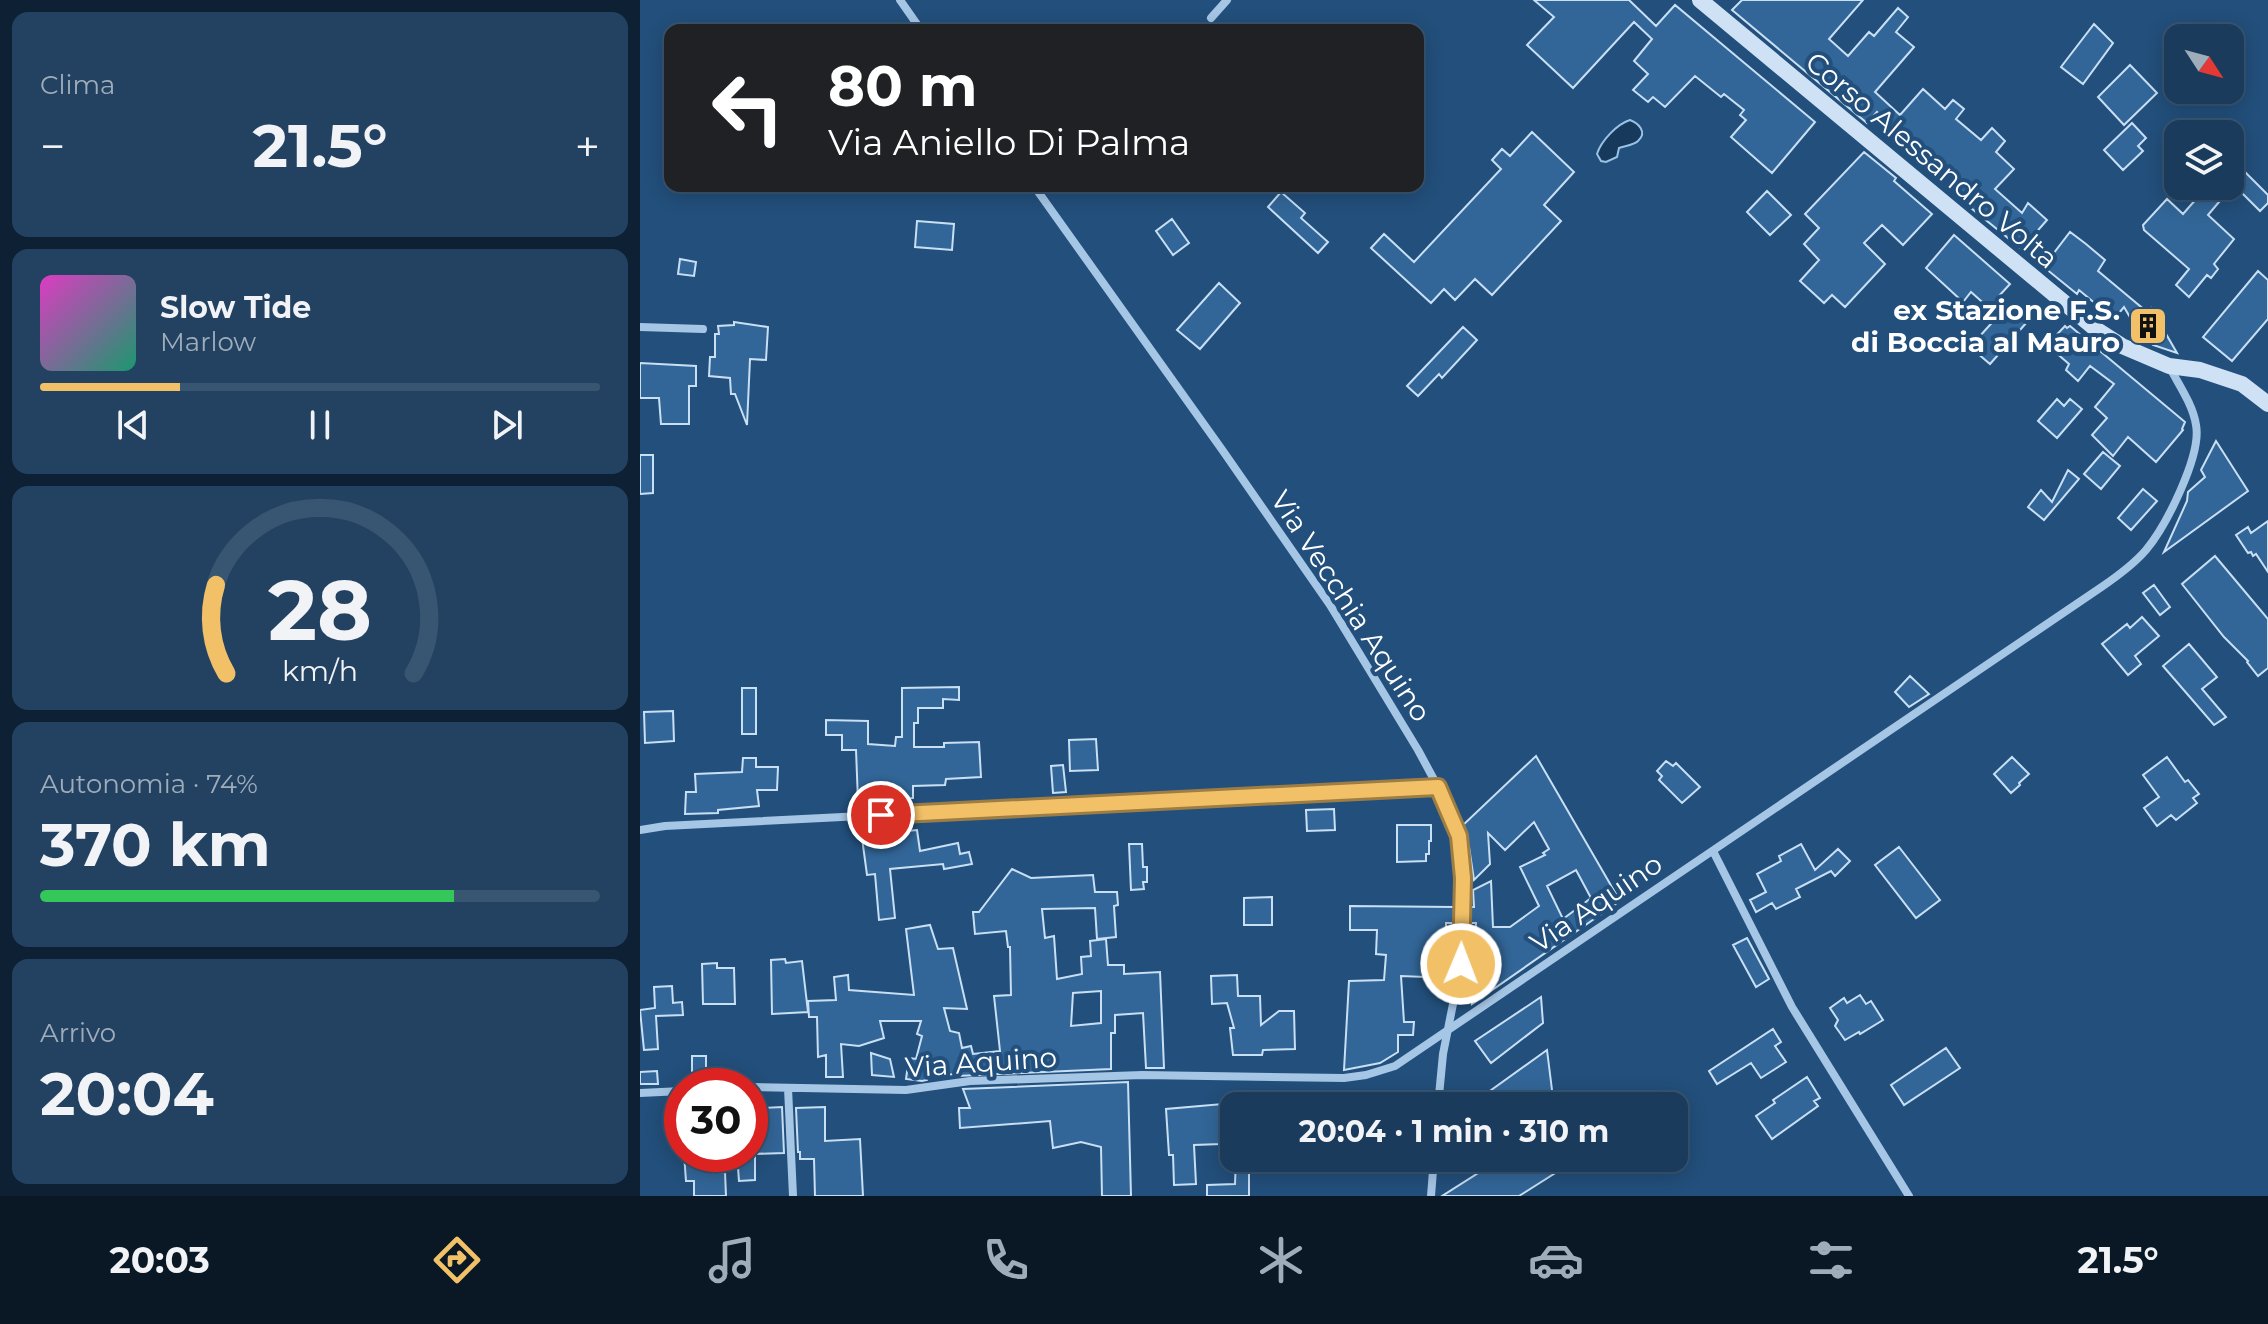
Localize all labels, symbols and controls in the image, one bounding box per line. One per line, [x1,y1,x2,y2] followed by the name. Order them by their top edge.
[2164,24,2244,104] north arrow
[2164,24,2244,200] map controls
[1799,45,2065,275] street label: Corso Alessandro Volta
[828,52,978,120] text: 80 m
[696,56,800,160] icon: left
[40,69,115,101] text: Clima
[252,109,388,182] text: 21.5°
[40,119,65,173] text: −
[575,119,600,173] text: +
[828,120,1190,164] text: Via Aniello Di Palma
[2164,120,2244,200] button: layers
[160,289,311,326] text: Slow Tide
[1851,293,2120,359] place label: ex Stazione F.S. di Boccia al Mauro
[2127,305,2169,347] building icon: ex Stazione F.S. di Boccia al Mauro
[160,326,256,358] text: Marlow
[111,403,155,447] icon: previous
[298,403,342,447] icon: pause
[485,403,529,447] icon: next
[1264,484,1438,728] street label: Via Vecchia Aquino
[268,559,372,661] text: 28
[282,653,358,688] text: km/h
[40,768,258,800] text: Autonomia · 74%
[847,781,915,849] pin
[859,793,903,837] icon: arrive
[40,808,271,881] text: 370 km
[1523,846,1669,960] street label: Via Aquino
[1419,922,1503,1006] position arrow
[40,1017,116,1049] text: Arrivo
[904,1040,1058,1084] street label: Via Aquino
[40,1057,214,1130] text: 20:04
[664,1068,768,1172] speed limit sign: 30
[1299,1113,1609,1150] text: 20:04 · 1 min · 310 m
[429,1232,485,1288] icon: directions
[704,1232,760,1288] icon: music
[978,1232,1034,1288] icon: phone
[1253,1232,1309,1288] icon: climate
[1528,1232,1584,1288] icon: car
[1803,1232,1859,1288] icon: filters
[109,1238,210,1282] text: 20:03
[2077,1238,2159,1282] text: 21.5°

